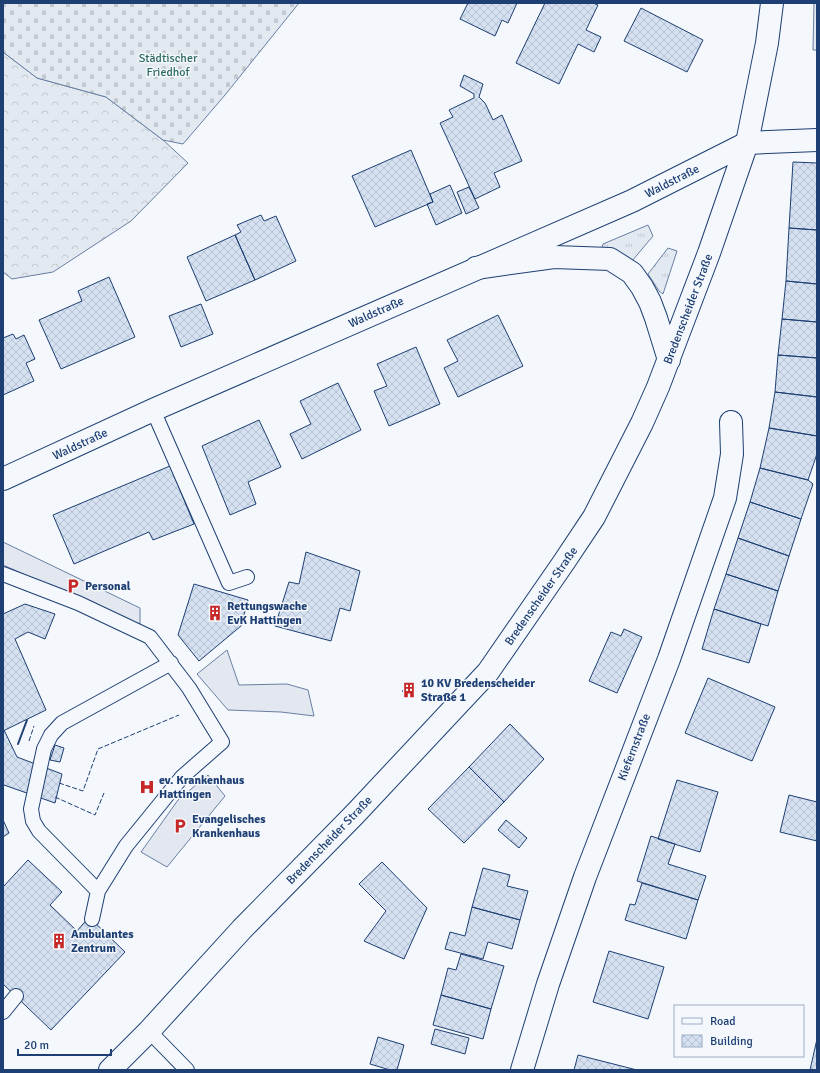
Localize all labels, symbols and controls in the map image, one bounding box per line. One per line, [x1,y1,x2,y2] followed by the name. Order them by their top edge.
[139,51,198,80] park label: Städtischer Friedhof
[643,161,702,202] street label: Waldstraße
[660,252,716,367] street label: Bredenscheider Straße
[346,294,406,331] street label: Waldstraße
[50,425,110,464] street label: Waldstraße
[502,544,581,649] street label: Bredenscheider Straße
[64,577,82,595] parking icon: Personal
[85,579,131,594] place label: Personal
[227,599,307,628] place label: Rettungswache EvK Hattingen
[206,604,224,622] building icon: Rettungswache EvK Hattingen
[421,676,535,705] place label: 10 KV Bredenscheider Straße 1
[400,681,418,699] building icon: 10 KV Bredenscheider Straße 1
[615,711,654,783] street label: Kiefernstraße
[159,773,245,802] place label: ev. Krankenhaus Hattingen
[138,778,156,796] hospital icon: ev. Krankenhaus Hattingen
[283,793,375,888] street label: Bredenscheider Straße
[192,812,266,841] place label: Evangelisches Krankenhaus
[171,817,189,835] parking icon: Evangelisches Krankenhaus
[71,927,134,956] place label: Ambulantes Zentrum
[50,932,68,950] building icon: Ambulantes Zentrum
[674,1005,804,1057] legend
[710,1014,736,1029] text: Road
[18,1031,111,1057] scale bar
[710,1034,753,1049] text: Building
[24,1038,49,1053] text: 20 m

